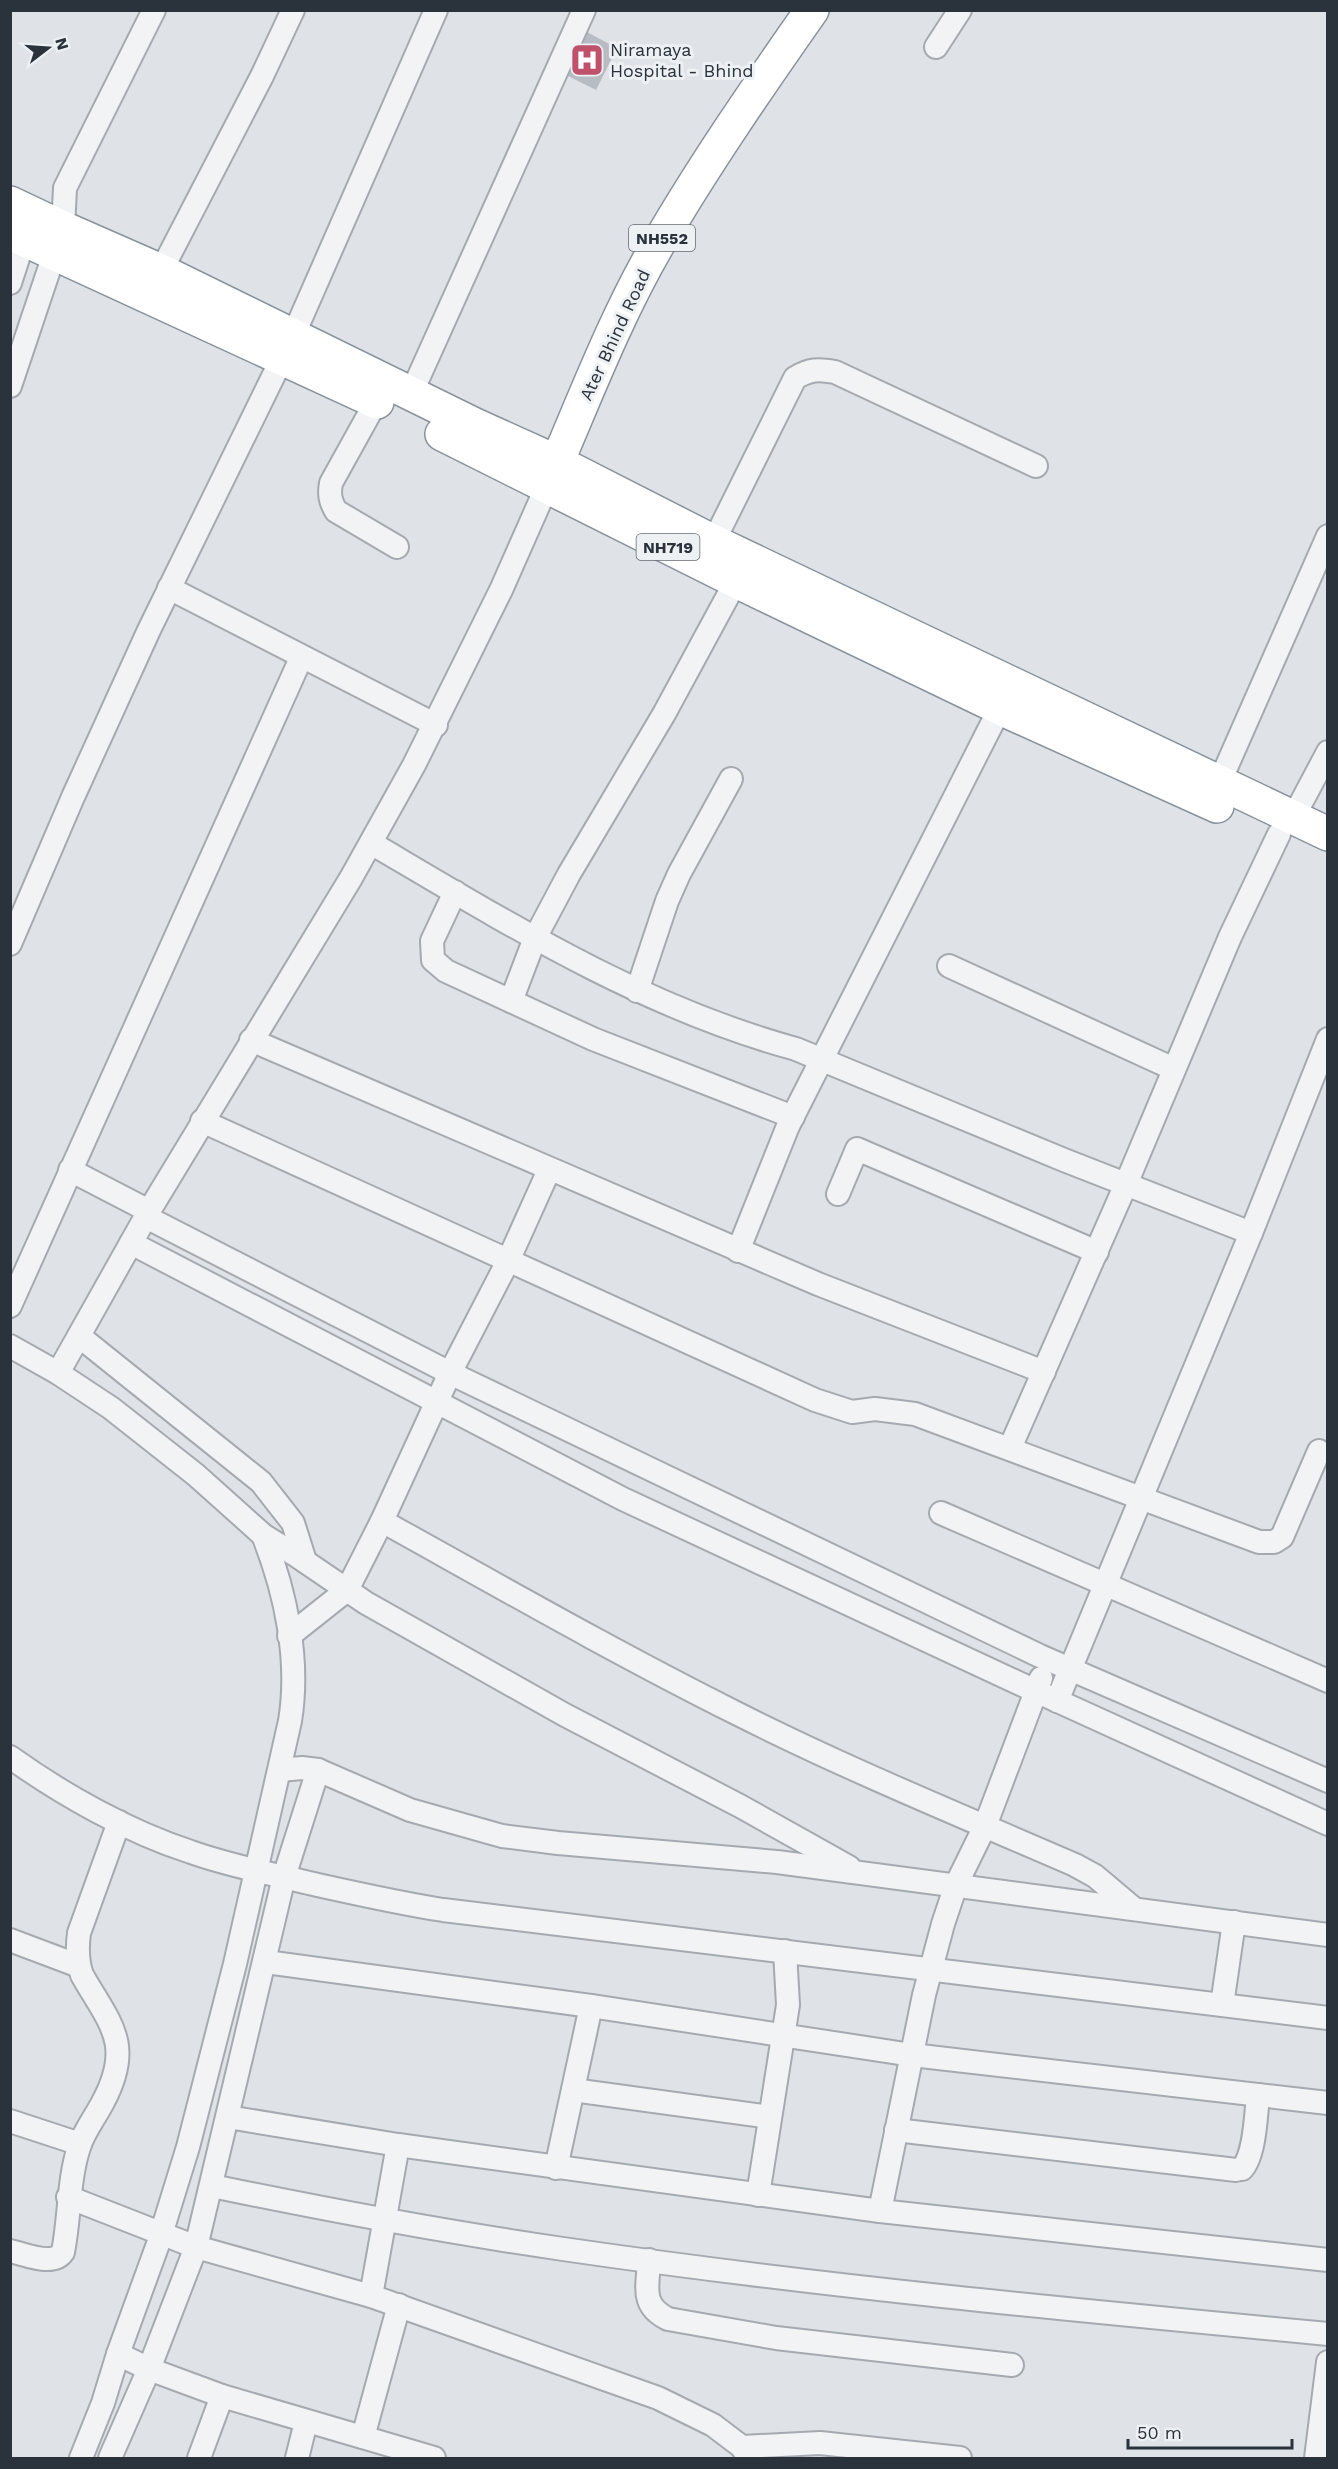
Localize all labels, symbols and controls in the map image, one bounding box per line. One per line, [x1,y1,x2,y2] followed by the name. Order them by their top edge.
[18,18,78,78] north arrow
[51,35,73,52] text: N
[610,39,754,81] place label: Niramaya Hospital - Bhind
[569,42,605,78] hospital icon: Niramaya Hospital - Bhind
[629,225,695,251] road number: NH552
[575,266,654,404] street label: Ater Bhind Road
[636,534,700,560] road number: NH719
[1128,2412,1292,2450] scale bar
[1137,2422,1182,2443] text: 50 m

